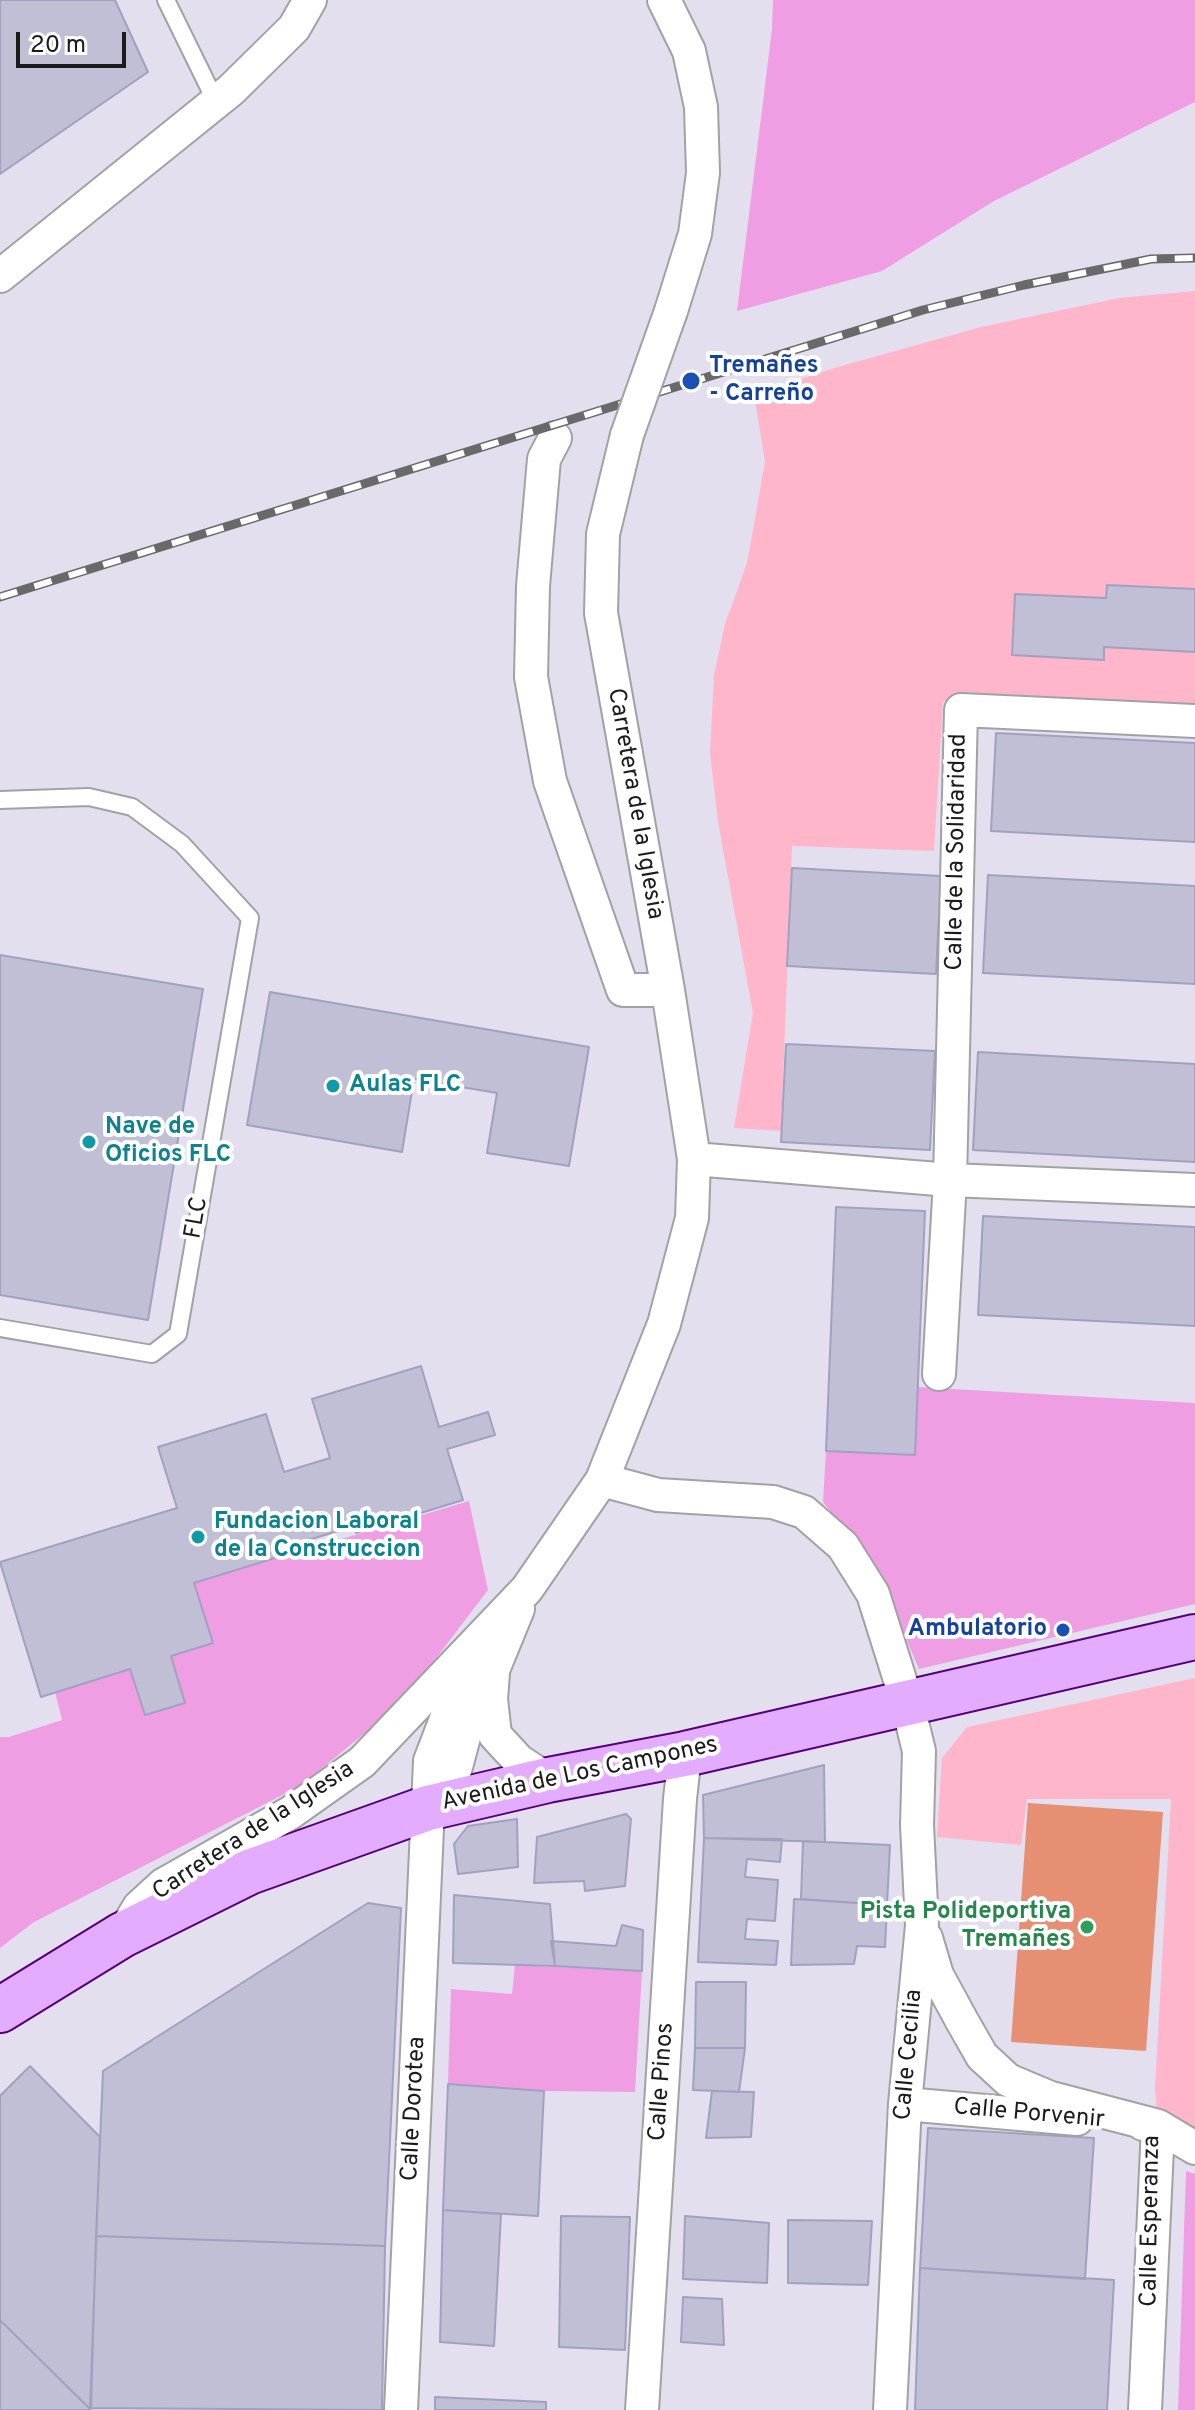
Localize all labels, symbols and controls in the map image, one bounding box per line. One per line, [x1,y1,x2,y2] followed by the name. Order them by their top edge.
[20,16,130,66] scale bar
[30,31,86,61] text: 20 m
[709,353,818,409] place label: Tremañes - Carreño
[680,370,702,392] marker: Tremañes - Carreño
[599,686,669,922] street label: Carretera de la Iglesia
[942,733,974,971] street label: Calle de la Solidaridad
[349,1072,461,1100] place label: Aulas FLC
[324,1077,342,1095] marker: Aulas FLC
[105,1114,231,1170] place label: Nave de Oficios FLC
[80,1133,98,1151] marker: Nave de Oficios FLC
[180,1195,216,1241] street label: FLC
[214,1509,421,1565] place label: Fundacion Laboral de la Construccion
[189,1528,207,1546] marker: Fundacion Laboral de la Construccion
[908,1616,1047,1644] place label: Ambulatorio
[1054,1621,1072,1639] marker: Ambulatorio
[439,1732,721,1818] street label: Avenida de Los Campones
[148,1756,360,1908] street label: Carretera de la Iglesia
[860,1899,1071,1955] place label: Pista Polideportiva Tremañes
[1078,1918,1096,1936] marker: Pista Polideportiva Tremañes
[890,1988,930,2122] street label: Calle Cecilia
[644,2022,682,2142] street label: Calle Pinos
[397,2036,433,2182] street label: Calle Dorotea
[952,2094,1106,2136] street label: Calle Porvenir
[1136,2135,1168,2307] street label: Calle Esperanza

